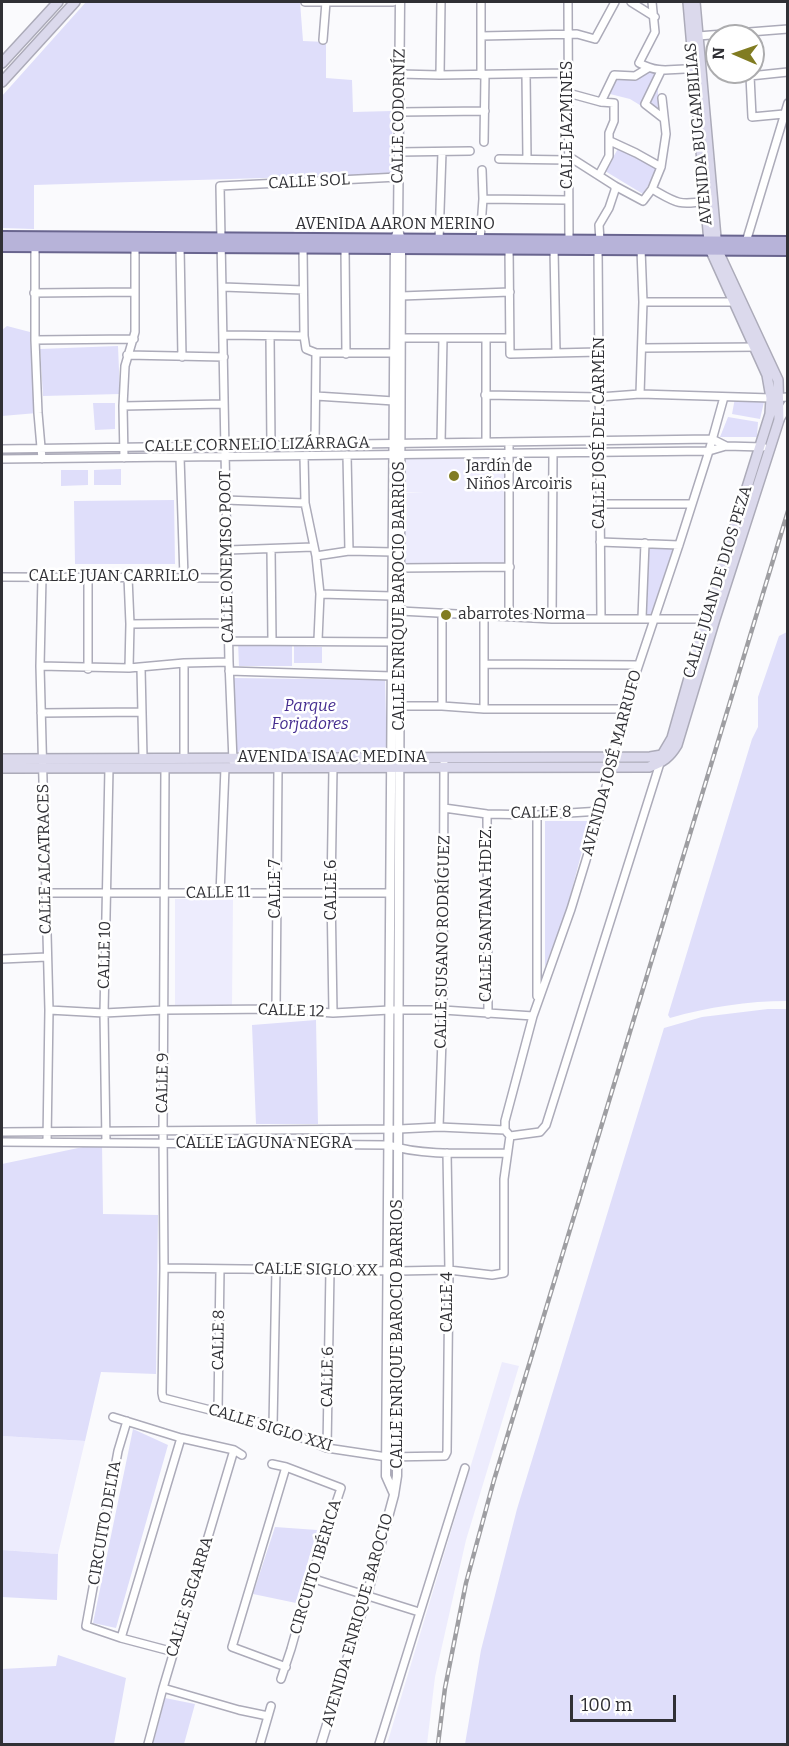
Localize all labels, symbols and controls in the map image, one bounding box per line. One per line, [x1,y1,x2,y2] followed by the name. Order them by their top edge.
[705,24,765,84] north arrow
[681,42,717,226] street label: AVENIDA BUGAMBILIAS
[388,48,410,184] street label: CALLE CODORNÍZ
[558,61,578,189] street label: CALLE JAZMINES
[268,170,350,194] street label: CALLE SOL
[295,215,495,235] street label: AVENIDA AARON MERINO
[590,337,610,529] street label: CALLE JOSÉ DEL CARMEN
[144,433,370,457] street label: CALLE CORNELIO LIZÁRRAGA
[466,457,572,495] place label: Jardín de Niños Arcoiris
[390,461,410,731] street label: CALLE ENRIQUE BAROCIO BARRIOS
[447,469,461,483] marker: Jardín de Niños Arcoiris
[216,471,238,643] street label: CALLE ONEMISO POOT
[679,483,757,681] street label: CALLE JUAN DE DIOS PEZA
[29,567,199,587] street label: CALLE JUAN CARRILLO
[458,605,585,625] place label: abarrotes Norma
[439,608,453,622] marker: abarrotes Norma
[578,668,646,858] street label: AVENIDA JOSÉ MARRUFO
[271,697,349,735] park label: Parque Forjadores
[237,748,427,768] street label: AVENIDA ISAAC MEDINA
[34,784,56,934] street label: CALLE ALCATRACES
[510,803,572,823] street label: CALLE 8
[477,826,497,1002] street label: CALLE SANTANA HDEZ.
[432,835,454,1049] street label: CALLE SUSANO RODRÍGUEZ
[266,859,286,919] street label: CALLE 7
[322,860,342,920] street label: CALLE 6
[186,883,250,903] street label: CALLE 11
[95,921,115,989] street label: CALLE 10
[257,1000,325,1022] street label: CALLE 12
[153,1052,173,1114] street label: CALLE 9
[175,1134,353,1154] street label: CALLE LAGUNA NEGRA
[388,1199,408,1469] street label: CALLE ENRIQUE BAROCIO BARRIOS
[254,1259,378,1281] street label: CALLE SIGLO XX
[438,1272,458,1332] street label: CALLE 4
[209,1309,229,1371] street label: CALLE 8
[318,1346,338,1408] street label: CALLE 6
[206,1400,334,1456] street label: CALLE SIGLO XXI
[85,1459,125,1587] street label: CIRCUITO DELTA
[286,1497,346,1637] street label: CIRCUITO IBÉRICA
[318,1511,398,1729] street label: AVENIDA ENRIQUE BAROCIO
[163,1534,217,1660] street label: CALLE SEGARRA
[573,1683,680,1721] scale bar
[581,1694,632,1716] text: 100 m

